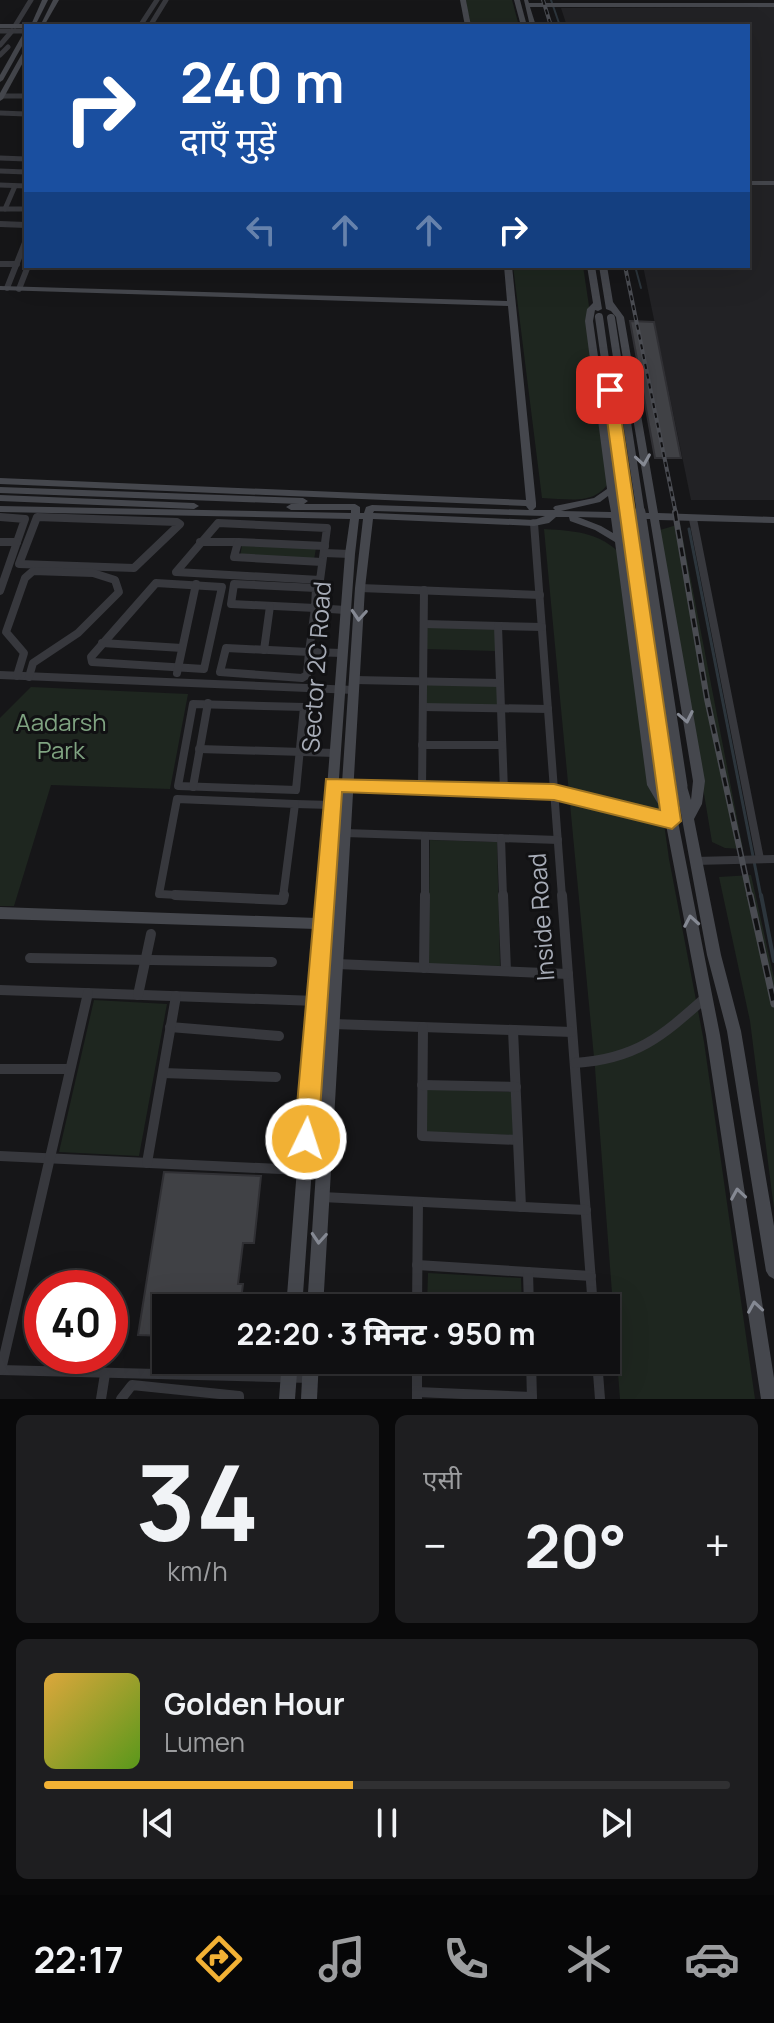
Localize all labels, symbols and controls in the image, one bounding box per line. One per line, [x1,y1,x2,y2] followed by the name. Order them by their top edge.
[180,43,345,120] text: 240 m
[48,56,152,160] icon: right
[180,116,276,165] text: दाएँ मुड़ें
[239,208,283,252] icon: left
[323,208,367,252] icon: ahead
[407,208,451,252] icon: ahead
[491,208,535,252] icon: right
[576,356,644,424] pin
[588,368,632,412] icon: arrive
[634,453,651,467] one-way arrow
[293,580,338,754] street label: Sector 2C Road
[351,609,368,622] one-way arrow
[15,705,107,766] park label: Aadarsh Park
[677,710,694,723] one-way arrow
[520,852,561,982] street label: Inside Road
[683,915,700,928] one-way arrow
[264,1097,348,1181] position arrow
[730,1187,747,1201] one-way arrow
[311,1232,328,1245] one-way arrow
[24,1270,128,1374] speed limit sign: 40
[747,1301,764,1314] one-way arrow
[237,1313,535,1354] text: 22:20 · 3 मिनट · 950 m
[136,1430,259,1572] text: 34
[423,1461,462,1497] text: एसी
[525,1504,627,1586] text: 20°
[423,1515,447,1575] text: −
[705,1515,730,1575] text: +
[167,1553,228,1589] text: km/h
[164,1683,345,1724] text: Golden Hour
[164,1724,245,1760] text: Lumen
[136,1801,180,1845] icon: previous
[365,1801,409,1845] icon: pause
[594,1801,638,1845] icon: next
[191,1931,247,1987] icon: directions
[314,1931,370,1987] icon: music
[438,1931,494,1987] icon: phone
[561,1931,617,1987] icon: climate
[684,1931,740,1987] icon: car
[34,1935,124,1984] text: 22:17

